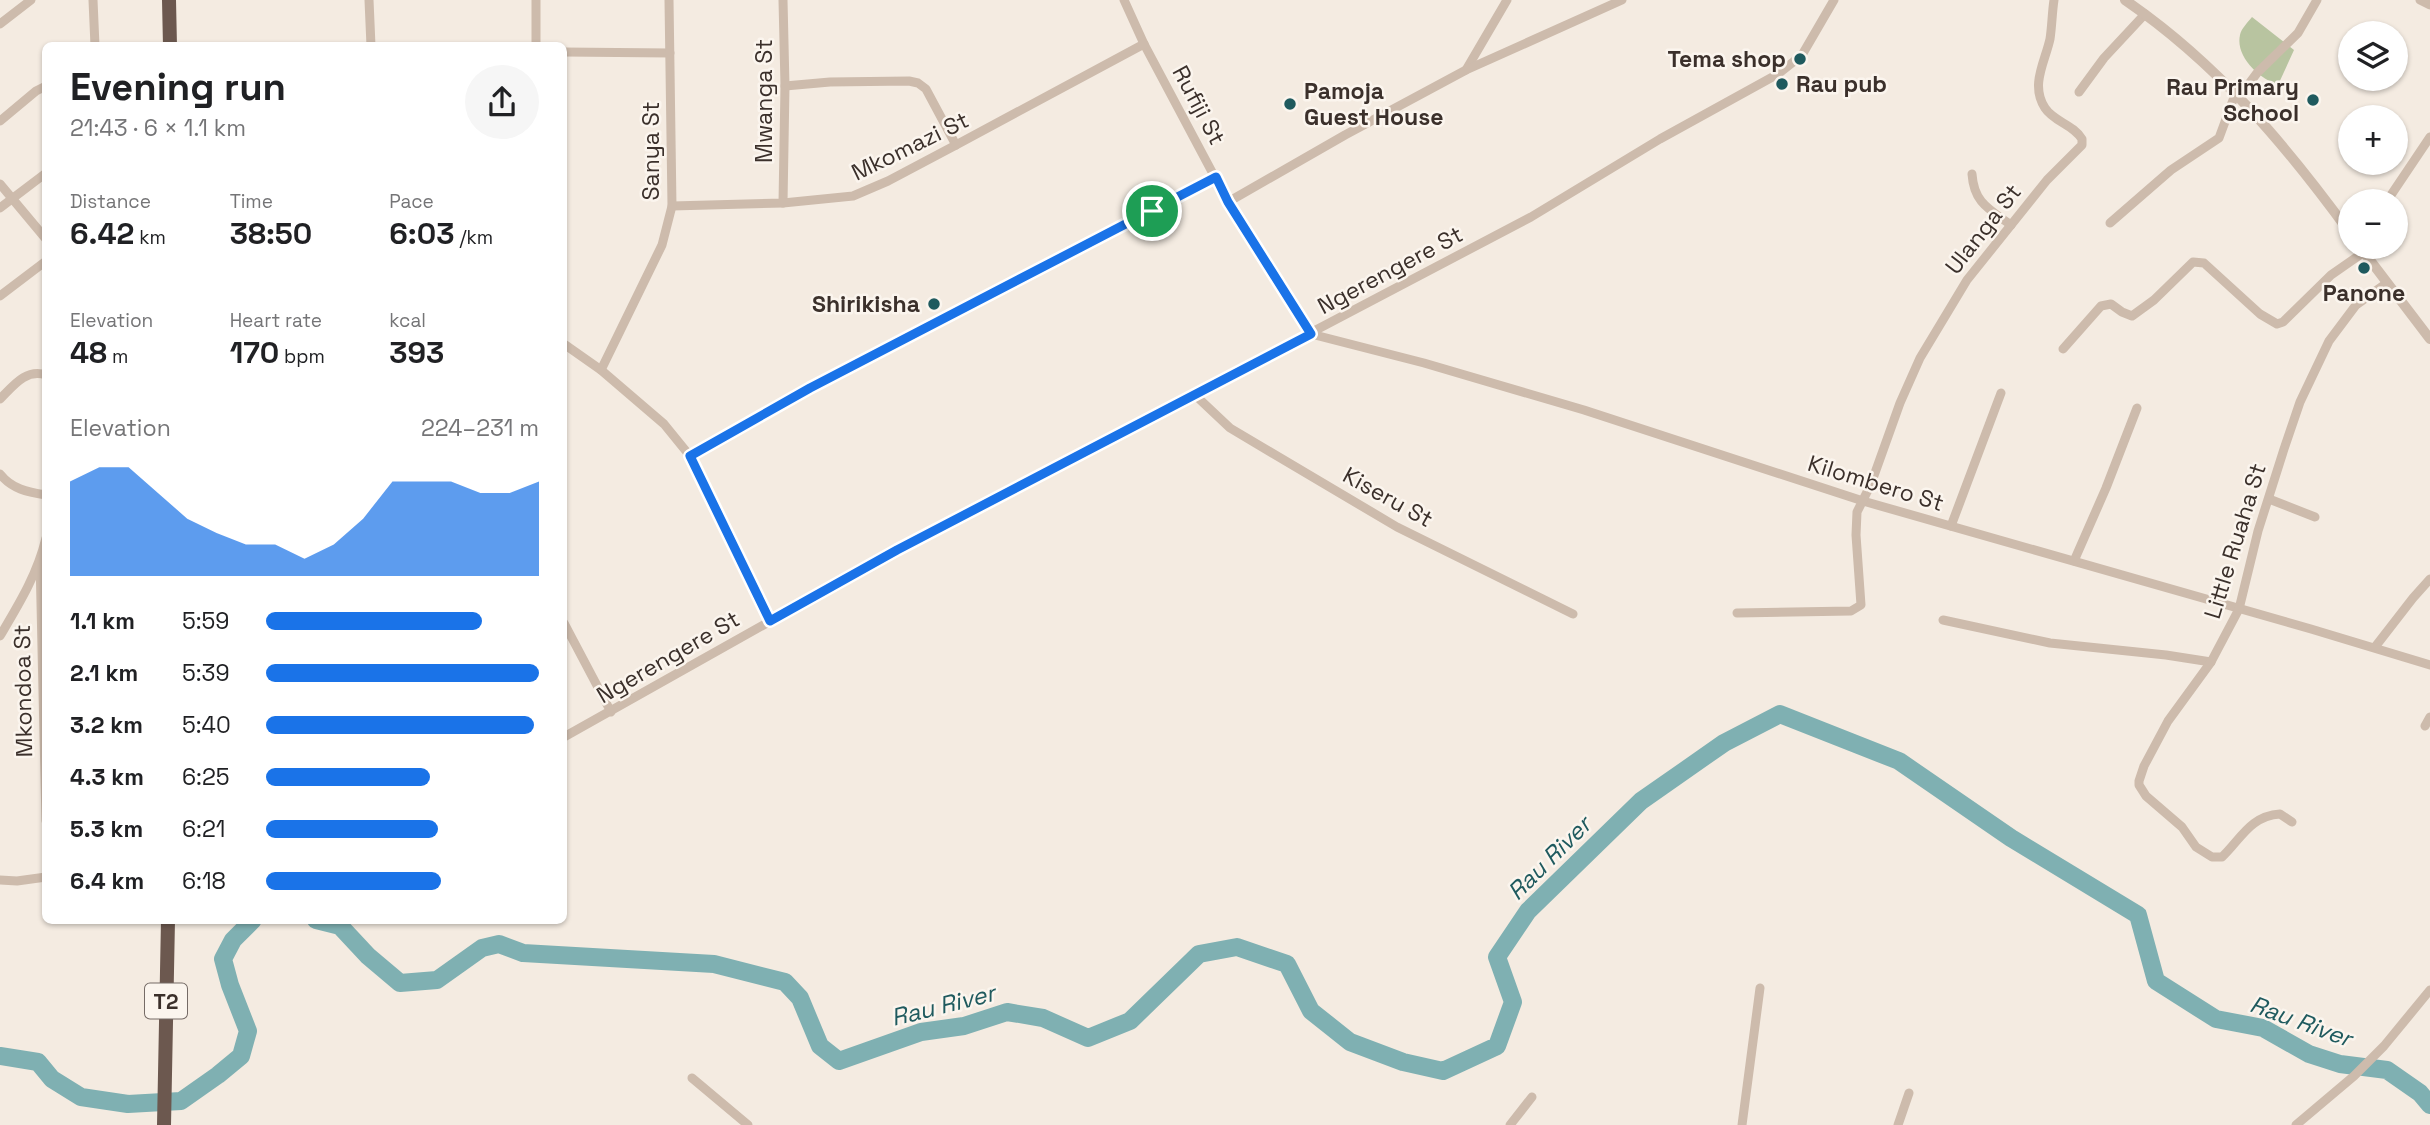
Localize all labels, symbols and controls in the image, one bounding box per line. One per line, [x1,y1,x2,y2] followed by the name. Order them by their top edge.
[2338,21,2408,259] map controls
[2338,21,2408,91] button: layers
[749,39,779,163] street label: Mwanga St
[1668,44,1786,74] place label: Tema shop
[1792,51,1808,67] marker: Tema shop
[1166,60,1232,150] street label: Rufiji St
[70,63,286,111] text: Evening run
[465,65,539,139] button: share
[1796,69,1887,99] place label: Rau pub
[2166,72,2299,128] place label: Rau Primary School
[1304,76,1443,132] place label: Pamoja Guest House
[1774,76,1790,92] marker: Rau pub
[2305,92,2321,108] marker: Rau Primary School
[1282,96,1298,112] marker: Pamoja Guest House
[636,101,666,201] street label: Sanya St
[846,105,974,187] street label: Mkomazi St
[2338,105,2408,175] button: +
[70,113,246,143] text: 21:43 · 6 × 1.1 km
[1938,178,2028,280] street label: Ulanga St
[1122,181,1182,241] pin
[70,189,151,214] text: Distance
[230,189,273,214] text: Time
[389,189,434,214] text: Pace
[2338,189,2408,259] button: −
[1133,192,1171,230] icon: arrive
[70,214,134,253] text: 6.42
[230,214,312,253] text: 38:50
[389,214,455,253] text: 6:03
[1312,219,1468,321] street label: Ngerengere St
[134,225,166,250] text: km
[455,225,493,250] text: /km
[2356,260,2372,276] marker: Panone
[2323,278,2405,308] place label: Panone
[812,289,920,319] place label: Shirikisha
[926,296,942,312] marker: Shirikisha
[70,308,153,333] text: Elevation
[230,308,322,333] text: Heart rate
[389,308,426,333] text: kcal
[70,333,107,372] text: 48
[230,333,279,372] text: 170
[389,333,444,372] text: 393
[107,344,128,369] text: m
[279,344,325,369] text: bpm
[70,413,171,443] text: Elevation
[421,413,539,443] text: 224–231 m
[1804,448,1948,518] street label: Kilombero St
[1338,460,1438,534] street label: Kiseru St
[2197,460,2273,622] street label: Little Ruaha St
[591,604,745,710] street label: Ngerengere St
[70,606,135,636] text: 1.1 km
[182,606,229,636] text: 5:59
[7,624,39,758] street label: Mkondoa St
[70,658,138,688] text: 2.1 km
[182,658,230,688] text: 5:39
[70,710,143,740] text: 3.2 km
[182,710,231,740] text: 5:40
[70,762,144,792] text: 4.3 km
[182,762,230,792] text: 6:25
[1500,807,1600,907] water label: Rau River
[70,814,143,844] text: 5.3 km
[182,814,225,844] text: 6:21
[70,866,144,896] text: 6.4 km
[182,866,226,896] text: 6:18
[888,976,1001,1033] water label: Rau River
[145,984,187,1018] road number: T2
[2246,988,2359,1055] water label: Rau River

